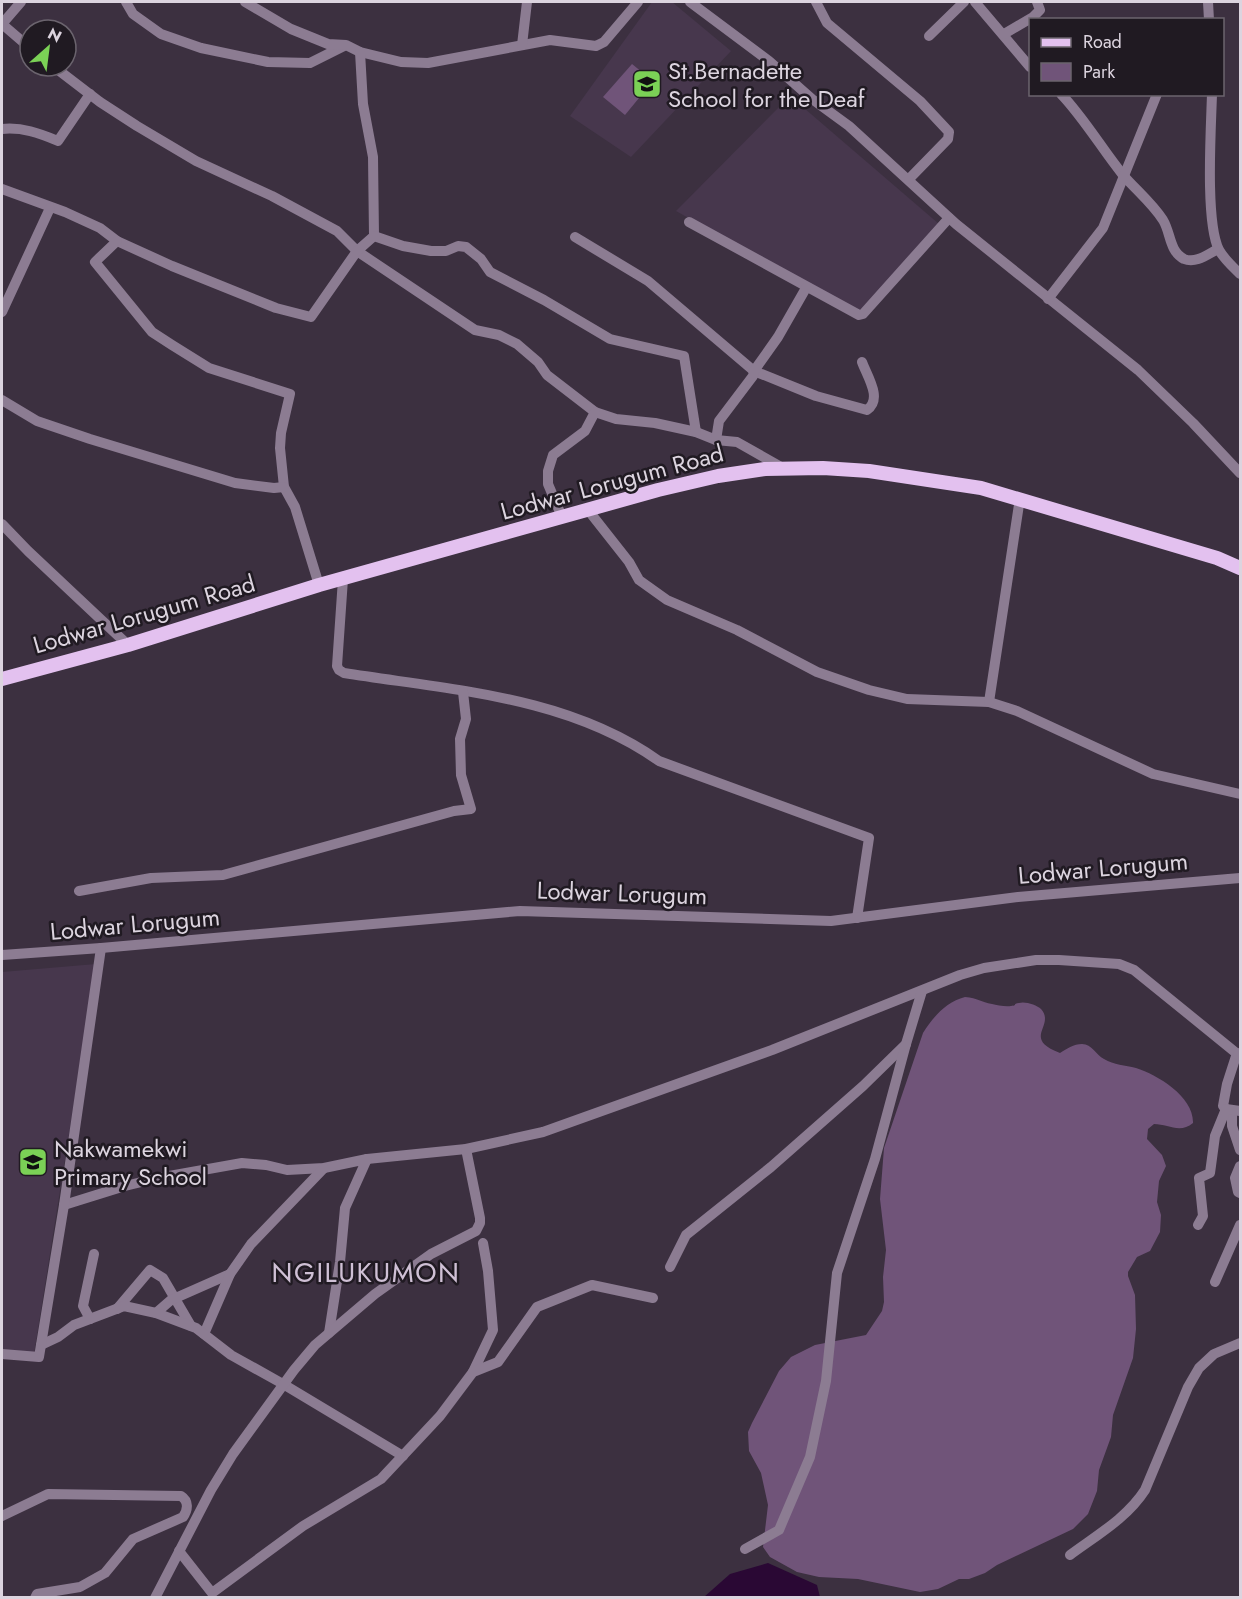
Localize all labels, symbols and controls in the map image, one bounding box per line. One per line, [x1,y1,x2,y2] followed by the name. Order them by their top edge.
[18,18,78,78] north arrow
[1029,18,1224,96] legend
[44,22,66,48] text: N
[1083,29,1122,55] text: Road
[668,53,866,116] place label: St.Bernadette School for the Deaf
[1083,59,1115,85] text: Park
[631,68,663,100] school or university icon: St.Bernadette School for the Deaf
[497,435,727,529] street label: Lodwar Lorugum Road
[29,566,259,662] street label: Lodwar Lorugum Road
[1016,843,1190,893] street label: Lodwar Lorugum
[536,873,708,913] street label: Lodwar Lorugum
[48,899,222,949] street label: Lodwar Lorugum
[54,1131,207,1194] place label: Nakwamekwi Primary School
[17,1146,49,1178] school or university icon: Nakwamekwi Primary School
[272,1253,460,1292] district label: NGILUKUMON

